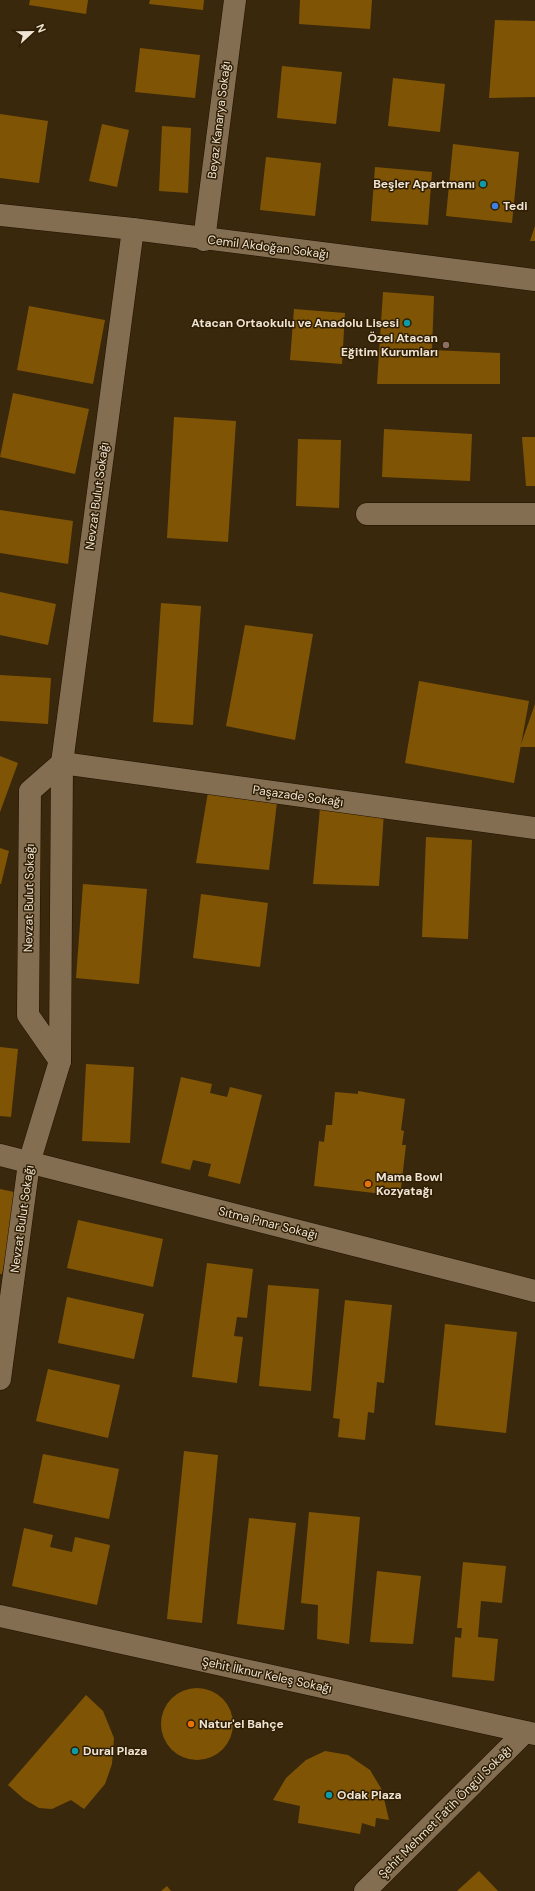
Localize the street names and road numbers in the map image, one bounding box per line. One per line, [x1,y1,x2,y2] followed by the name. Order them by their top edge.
[204,60,234,180] street label: Beyaz Kanarya Sokağı
[206,232,330,262] street label: Cemil Akdoğan Sokağı
[82,441,112,551] street label: Nevzat Bulut Sokağı
[252,782,344,810] street label: Paşazade Sokağı
[20,844,38,952] street label: Nevzat Bulut Sokağı
[7,1164,37,1274] street label: Nevzat Bulut Sokağı
[217,1203,319,1243] street label: Sıtma Pınar Sokağı
[201,1653,333,1697] street label: Şehit İlknur Keleş Sokağı
[375,1742,515,1882] street label: Şehit Mehmet Fatih Öngül Sokağı

